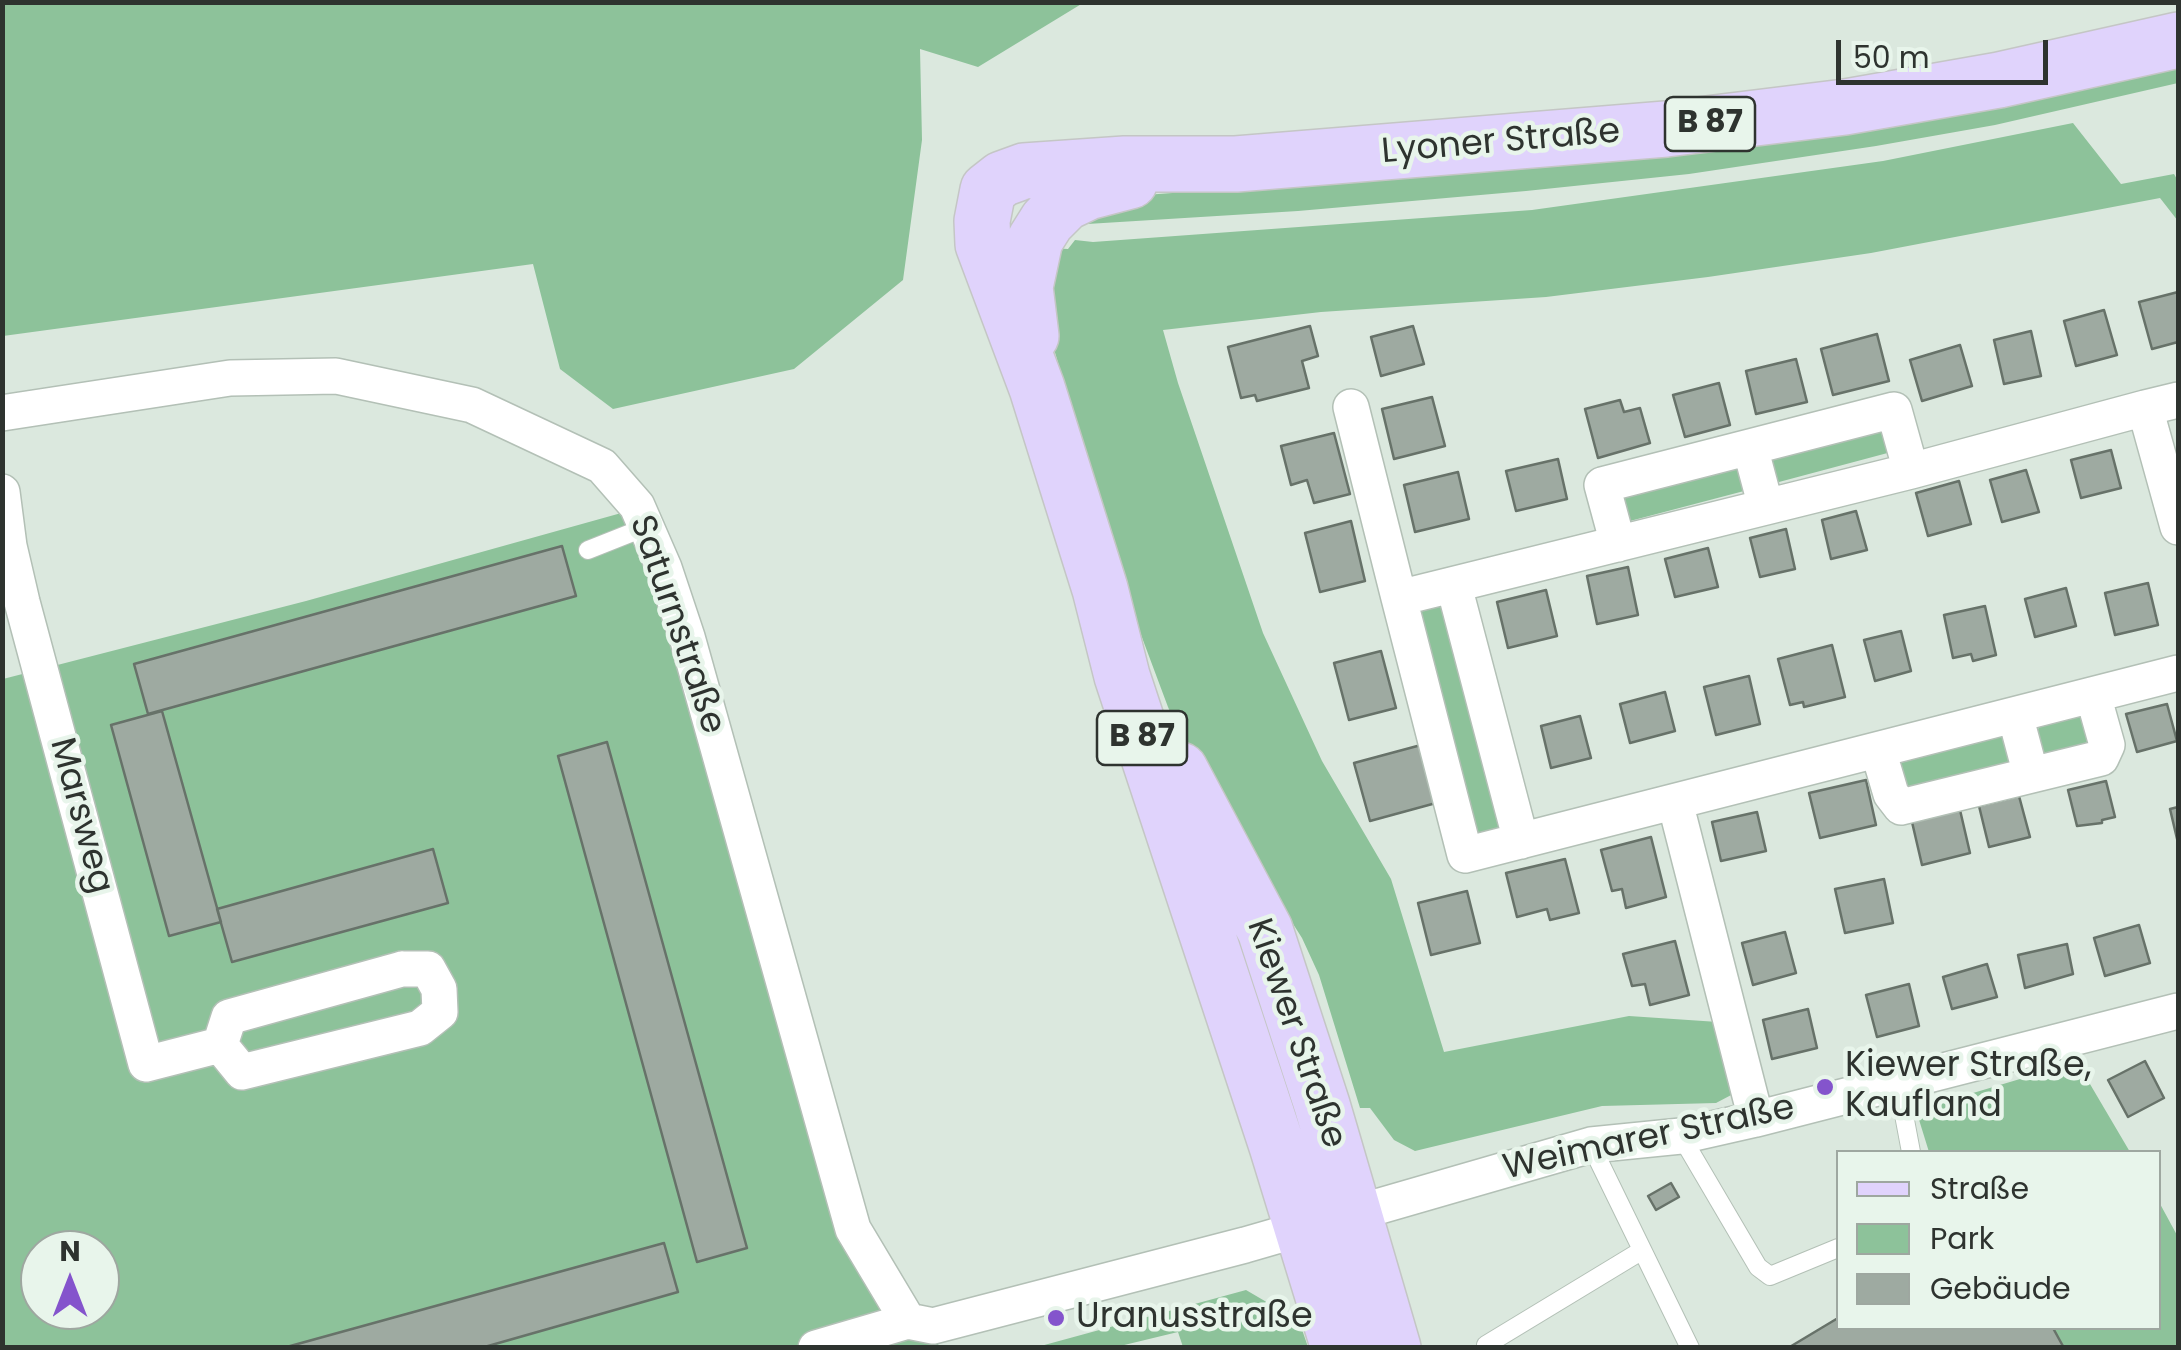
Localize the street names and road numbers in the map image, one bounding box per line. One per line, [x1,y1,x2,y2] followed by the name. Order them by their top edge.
[1665,97,1755,151] road number: B 87
[1380,112,1622,174] street label: Lyoner Straße
[619,510,733,740] street label: Saturnstraße
[1097,711,1187,765] road number: B 87
[39,734,121,898] street label: Marsweg
[1236,914,1354,1154] street label: Kiewer Straße
[1499,1088,1799,1190] street label: Weimarer Straße

